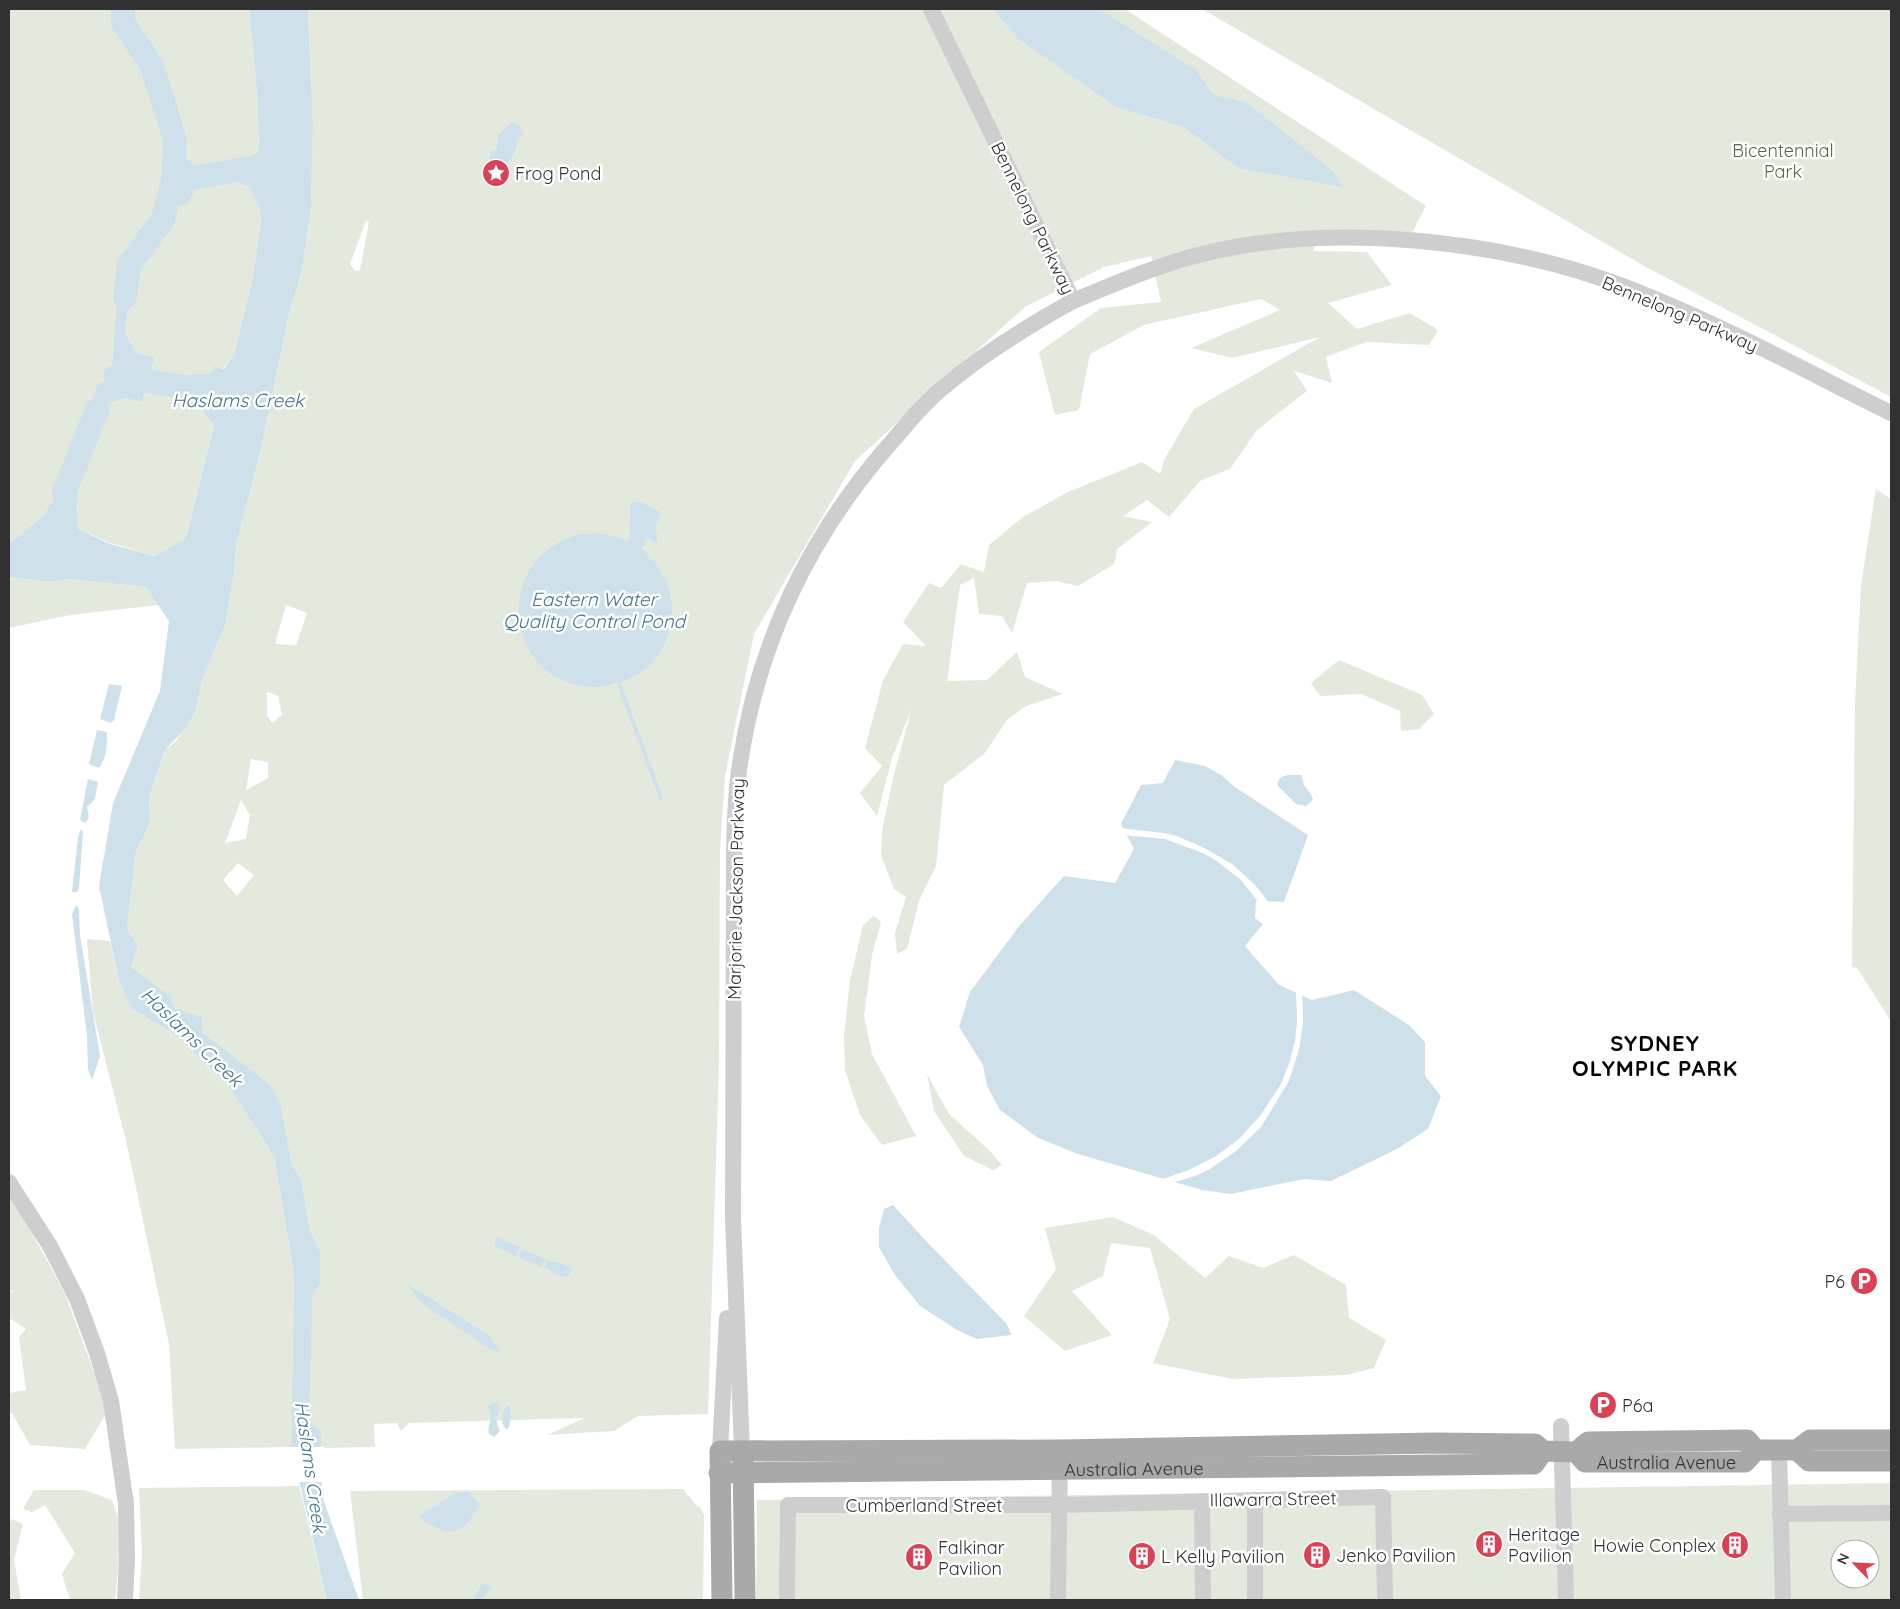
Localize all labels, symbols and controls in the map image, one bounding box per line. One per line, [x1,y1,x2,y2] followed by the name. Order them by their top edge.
[986,138,1080,298] street label: Bennelong Parkway
[1732,139,1834,183] park label: Bicentennial Park
[481,158,511,188] place icon: Frog Pond
[515,162,601,185] place label: Frog Pond
[1599,271,1761,357] street label: Bennelong Parkway
[172,388,306,412] water label: Haslams Creek
[503,587,688,633] water label: Eastern Water Quality Control Pond
[723,778,749,1000] street label: Marjorie Jackson Parkway
[136,982,249,1093] water label: Haslams Creek
[1572,1029,1738,1082] district label: SYDNEY OLYMPIC PARK
[1849,1266,1879,1296] parking icon: P6
[1825,1270,1845,1293] place label: P6
[1588,1390,1618,1420] parking icon: P6a
[1622,1394,1653,1417] place label: P6a
[290,1400,332,1536] water label: Haslams Creek
[1597,1451,1736,1474] street label: Australia Avenue
[1064,1456,1204,1481] street label: Australia Avenue
[1209,1486,1337,1512] street label: Illawarra Street
[846,1494,1002,1517] street label: Cumberland Street
[1508,1523,1580,1567] place label: Heritage Pavilion
[1474,1529,1504,1559] building icon: Heritage Pavilion
[1720,1530,1750,1560] building icon: Howie Conplex
[1593,1534,1716,1557] place label: Howie Conplex
[938,1536,1005,1580] place label: Falkinar Pavilion
[1830,1539,1880,1589] north arrow
[1302,1540,1332,1570] building icon: Jenko Pavilion
[1127,1541,1157,1571] building icon: L Kelly Pavilion
[904,1542,934,1572] building icon: Falkinar Pavilion
[1336,1544,1456,1567] place label: Jenko Pavilion
[1161,1545,1285,1568] place label: L Kelly Pavilion
[1833,1550,1853,1567] text: N

